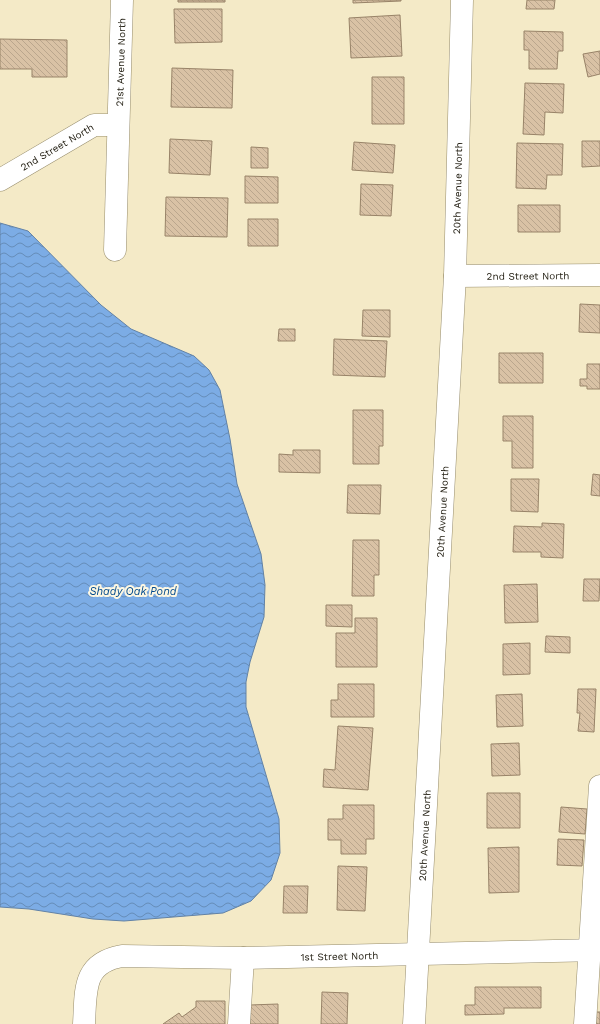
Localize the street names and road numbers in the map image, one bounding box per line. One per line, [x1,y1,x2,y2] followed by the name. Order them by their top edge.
[114,18,127,106] street label: 21st Avenue North
[19,121,96,173] street label: 2nd Street North
[451,142,464,234] street label: 20th Avenue North
[487,270,569,282] street label: 2nd Street North
[435,466,451,558] street label: 20th Avenue North
[417,789,433,881] street label: 20th Avenue North
[300,950,379,963] street label: 1st Street North

